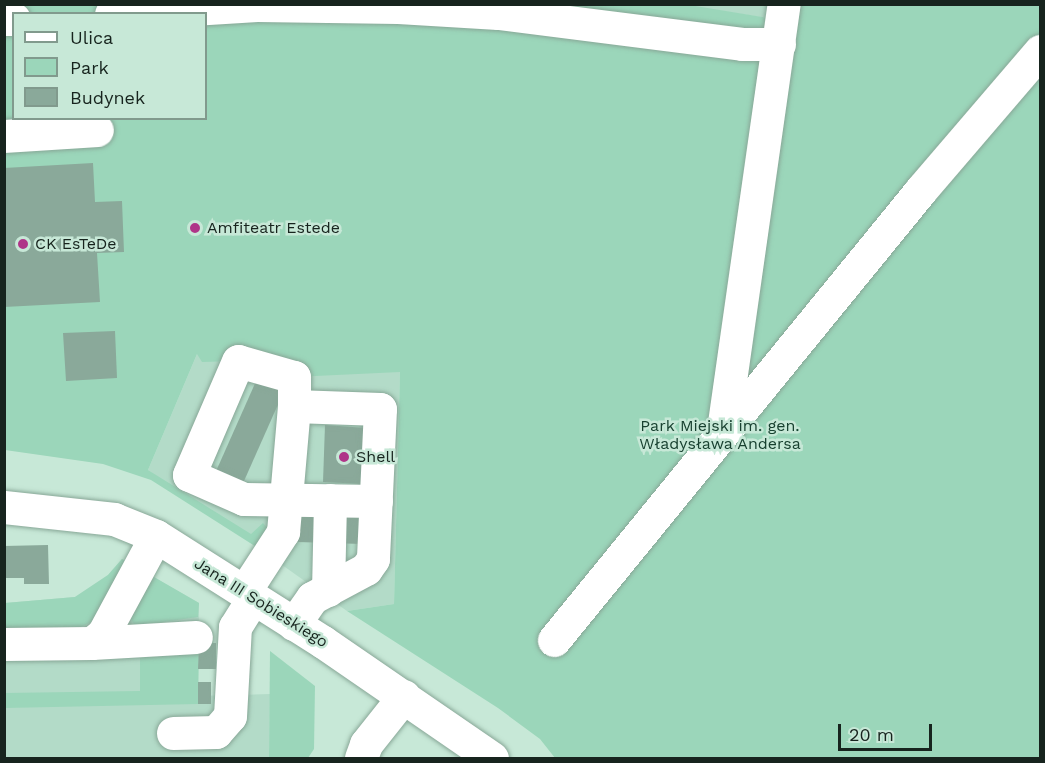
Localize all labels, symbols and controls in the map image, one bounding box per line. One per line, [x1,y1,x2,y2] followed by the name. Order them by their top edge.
[12,12,207,120] legend
[70,27,113,48] text: Ulica
[70,57,109,78] text: Park
[70,87,145,108] text: Budynek
[207,218,340,238] place label: Amfiteatr Estede
[188,221,202,235] marker: Amfiteatr Estede
[35,234,117,254] place label: CK EsTeDe
[16,237,30,251] marker: CK EsTeDe
[639,416,801,454] park label: Park Miejski im. gen. Władysława Andersa
[356,447,395,467] place label: Shell
[337,450,351,464] marker: Shell
[190,554,332,652] street label: Jana III Sobieskiego
[841,712,936,750] scale bar
[849,724,894,745] text: 20 m

